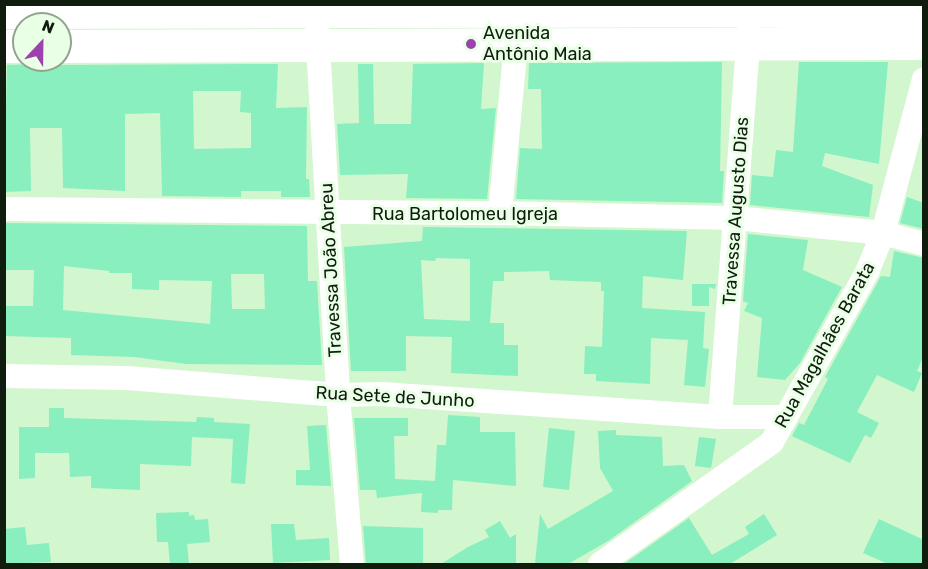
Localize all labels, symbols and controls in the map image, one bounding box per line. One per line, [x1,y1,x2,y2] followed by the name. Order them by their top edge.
[12,12,72,72] north arrow
[39,16,57,38] text: N
[483,23,592,66] place label: Avenida Antônio Maia
[464,37,478,51] marker: Avenida Antônio Maia
[719,116,753,306] street label: Travessa Augusto Dias
[316,182,346,358] street label: Travessa João Abreu
[372,203,558,225] street label: Rua Bartolomeu Igreja
[770,258,880,432] street label: Rua Magalhães Barata
[315,382,475,412] street label: Rua Sete de Junho

